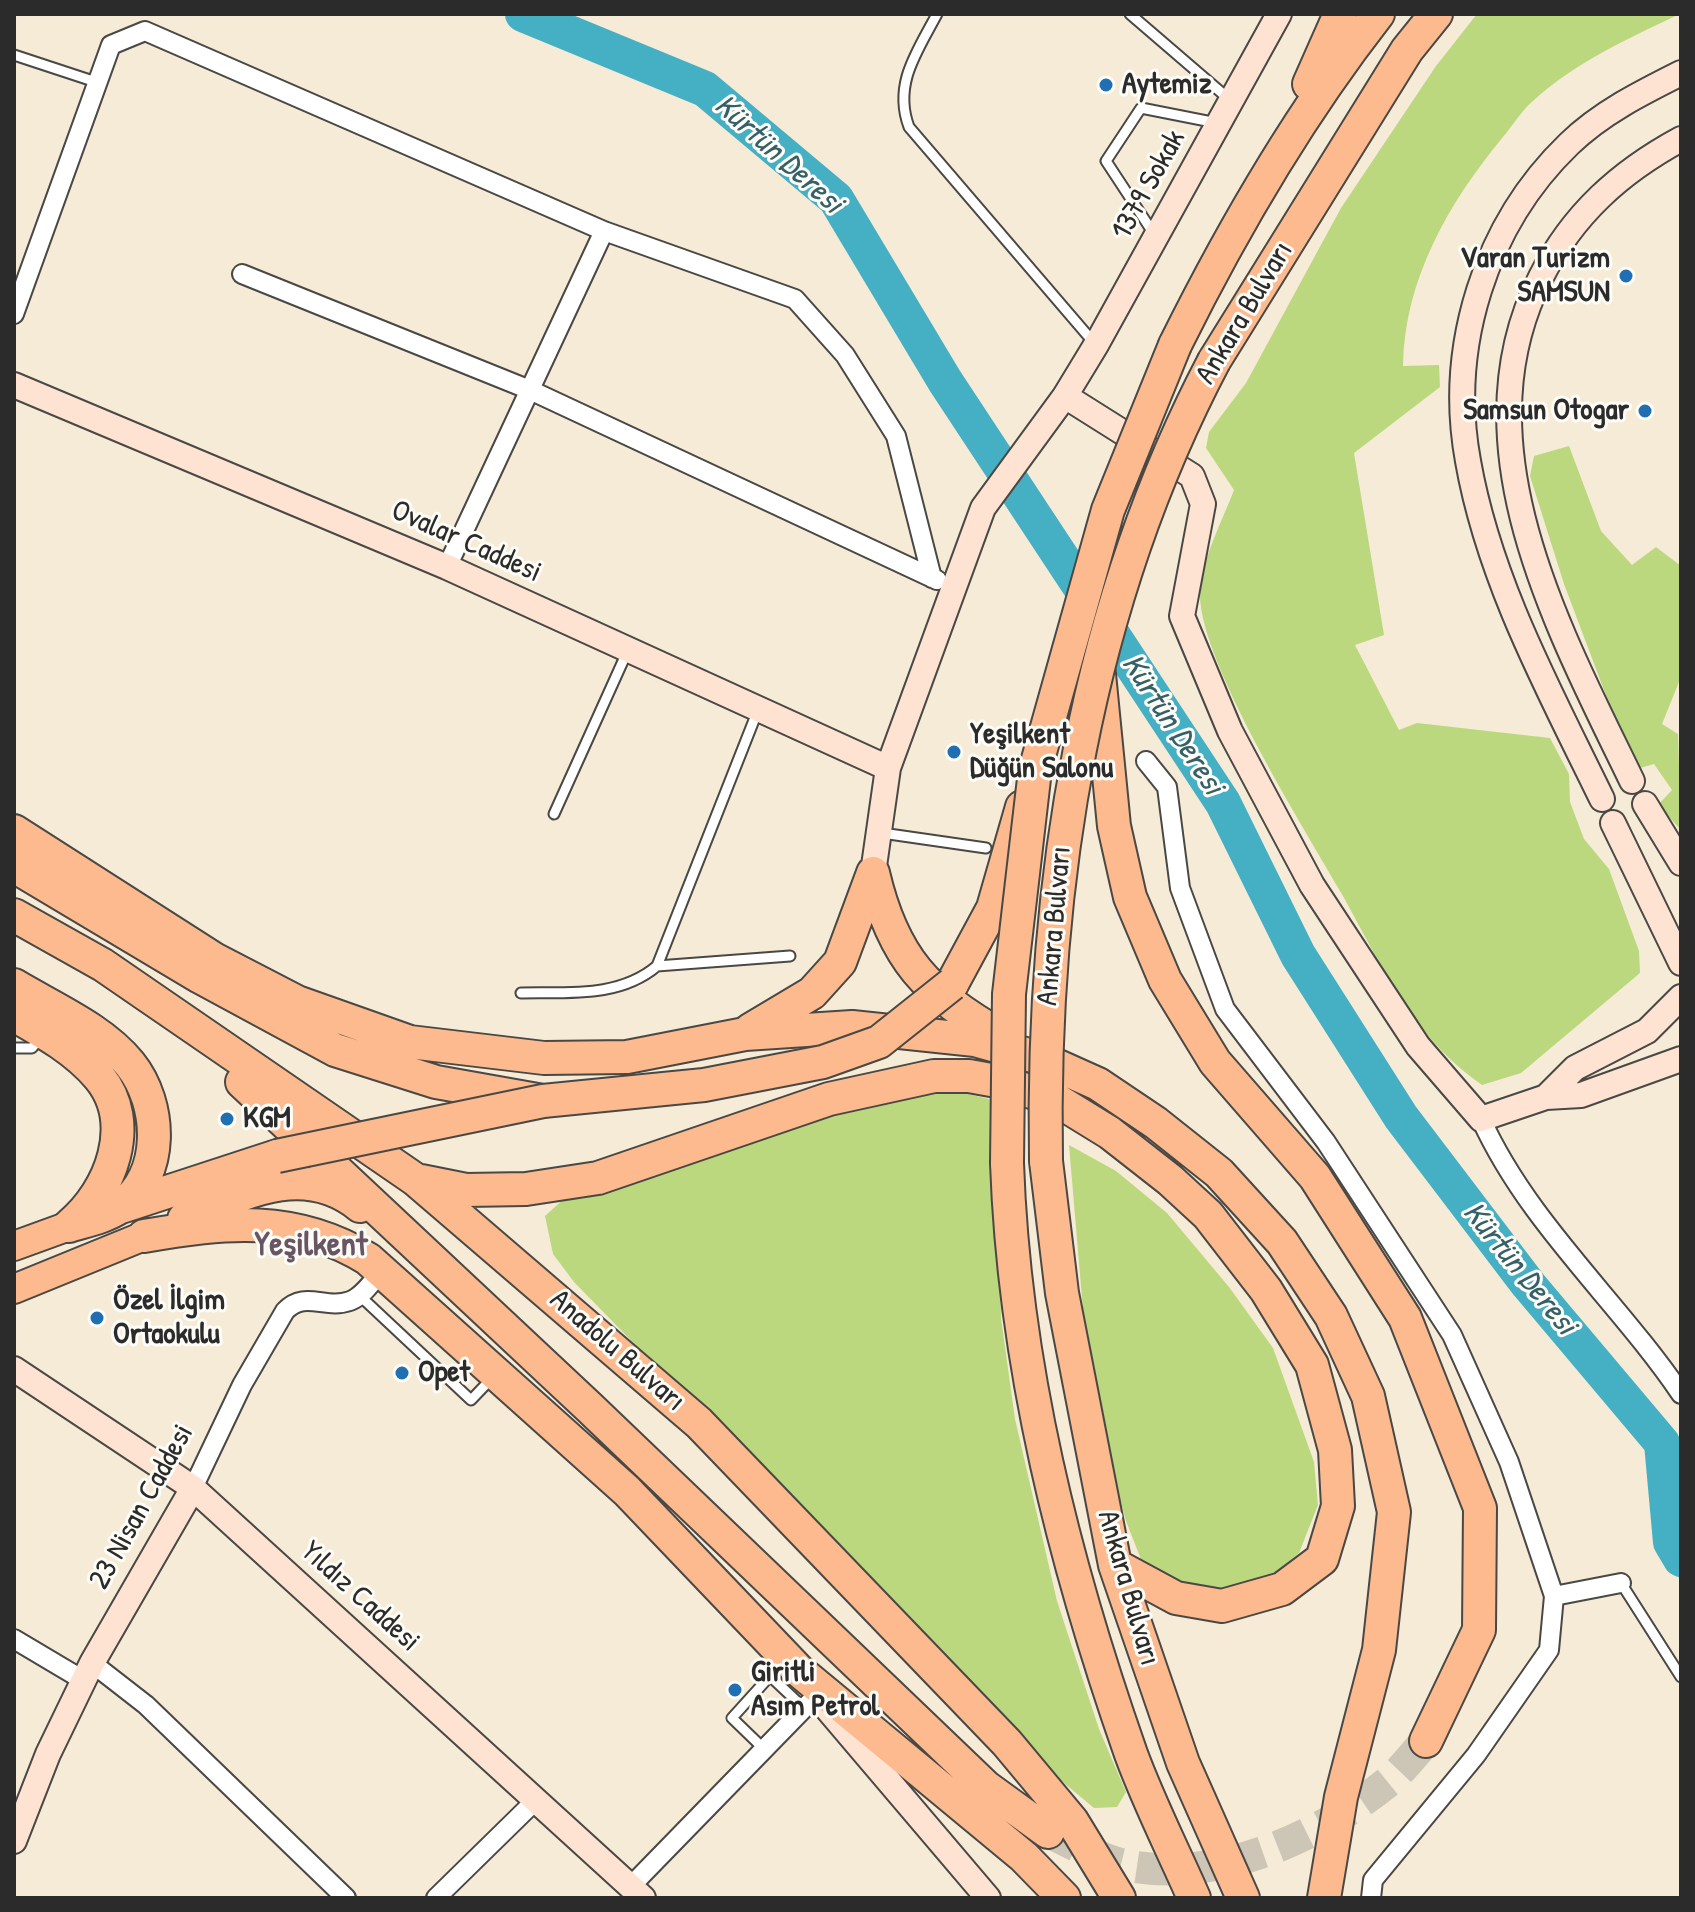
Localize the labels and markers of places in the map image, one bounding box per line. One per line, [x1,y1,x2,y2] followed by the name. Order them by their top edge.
[1122,67,1212,103] place label: Aytemiz
[1097,76,1115,94] marker: Aytemiz
[1460,241,1610,312] place label: Varan Turizm SAMSUN
[1617,267,1635,285] marker: Varan Turizm SAMSUN
[1463,393,1629,429] place label: Samsun Otogar
[1636,402,1654,420] marker: Samsun Otogar
[970,717,1113,788] place label: Yeşilkent Düğün Salonu
[945,743,963,761] marker: Yeşilkent Düğün Salonu
[243,1101,291,1137] place label: KGM
[218,1110,236,1128] marker: KGM
[113,1283,225,1354] place label: Özel İlgim Ortaokulu
[88,1309,106,1327] marker: Özel İlgim Ortaokulu
[418,1355,470,1391] place label: Opet
[393,1364,411,1382] marker: Opet
[751,1655,880,1726] place label: Giritli Asım Petrol
[726,1681,744,1699] marker: Giritli Asım Petrol

